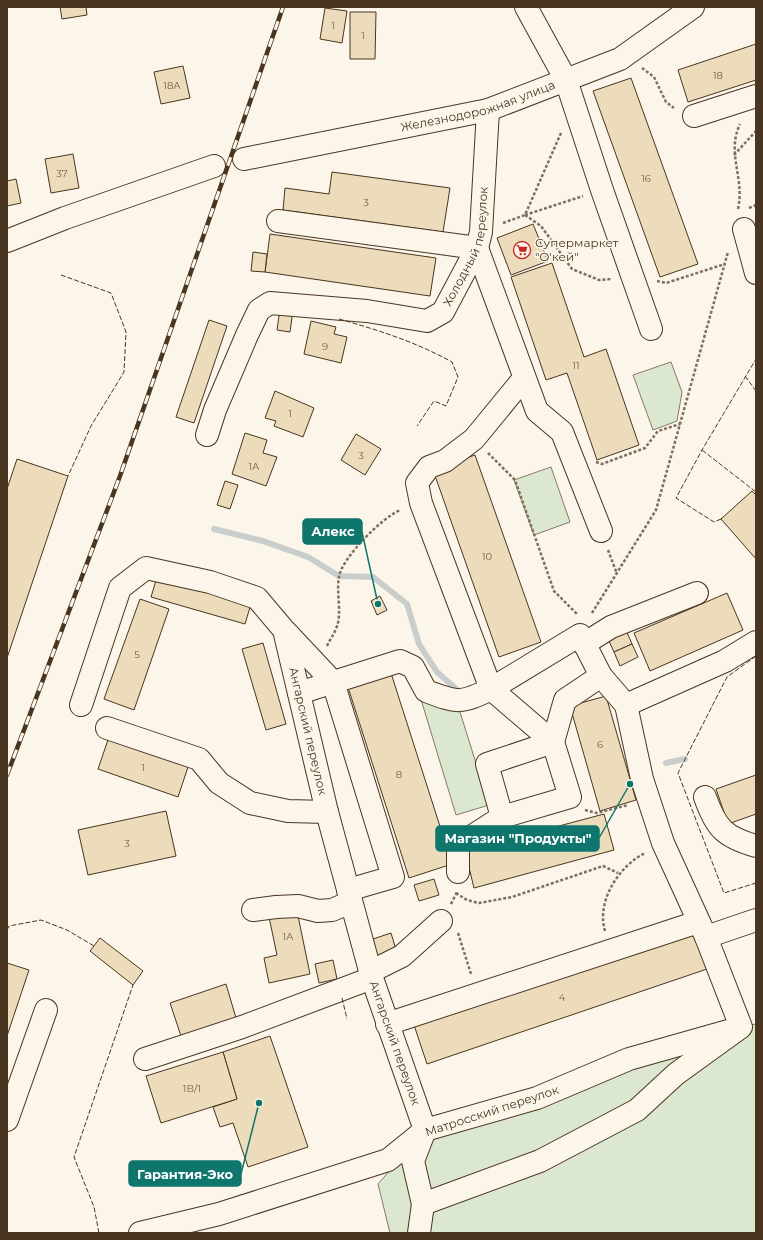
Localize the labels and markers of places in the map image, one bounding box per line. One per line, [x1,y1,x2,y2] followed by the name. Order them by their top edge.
[535,235,619,264] place label: Супермаркет "О'кей"
[512,240,532,260] supermarket icon: Супермаркет "О'кей"
[303,519,362,544] callout: Алекс
[436,826,599,851] callout: Магазин "Продукты"
[129,1161,241,1186] callout: Гарантия-Эко

